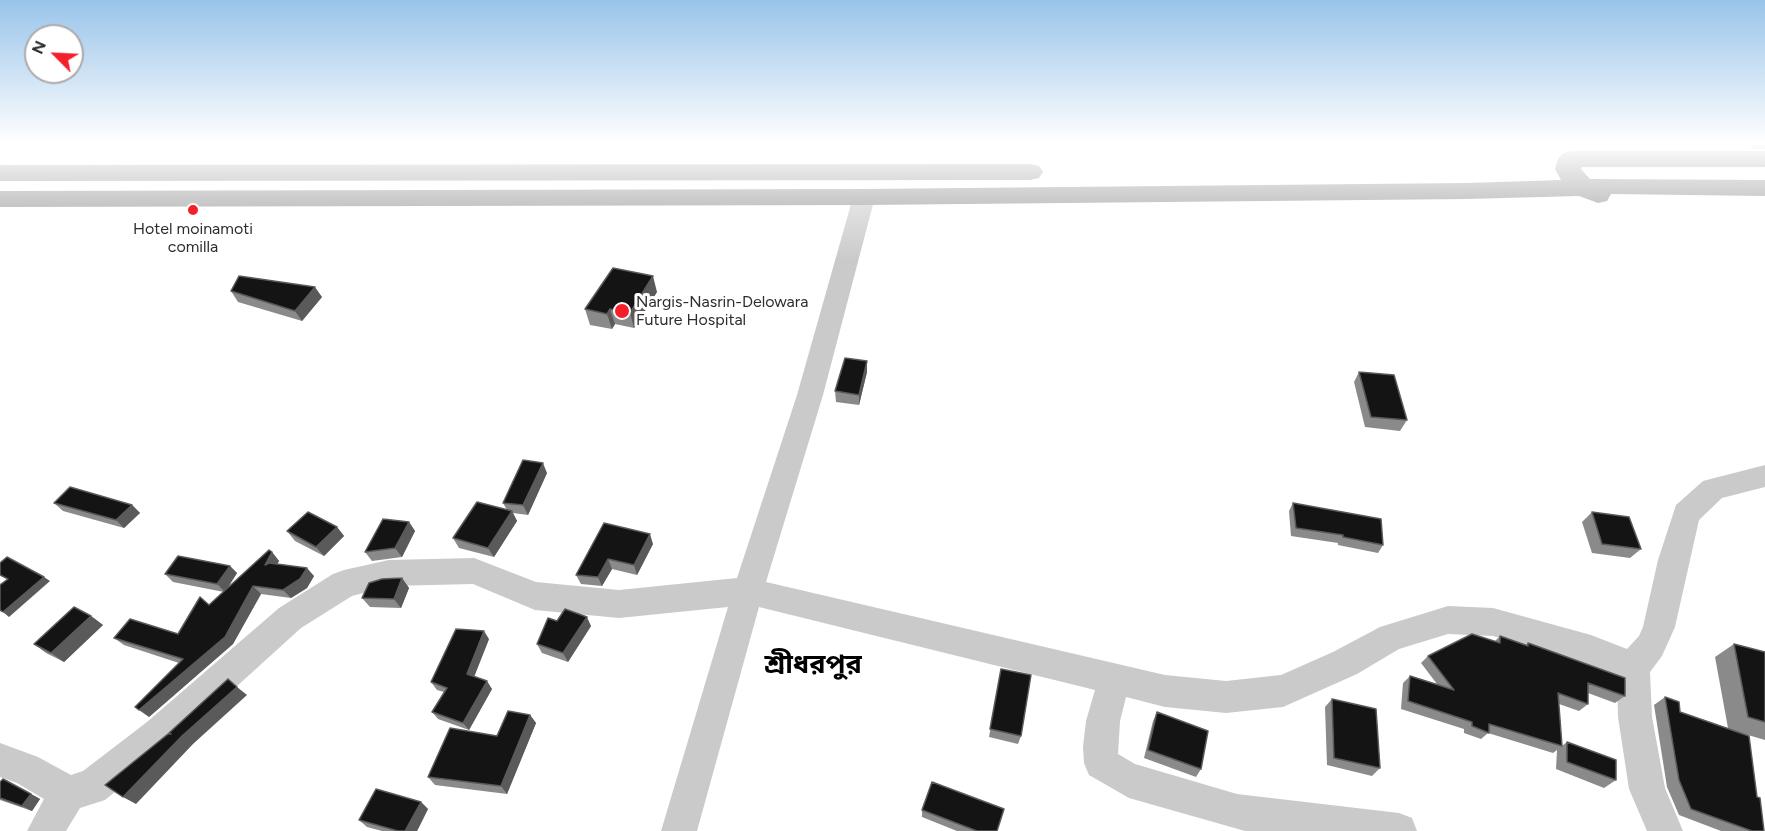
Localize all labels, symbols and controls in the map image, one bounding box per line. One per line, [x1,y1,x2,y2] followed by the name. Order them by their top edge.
[24,24,84,84] north arrow
[28,38,50,57] text: N
[186,203,200,217] marker: Hotel moinamoti comilla
[133,219,253,257] place label: Hotel moinamoti comilla
[636,292,808,330] place label: Nargis-Nasrin-Delowara Future Hospital
[613,302,631,320] marker: Nargis-Nasrin-Delowara Future Hospital
[764,649,862,681] district label: শ্রীধরপুর

